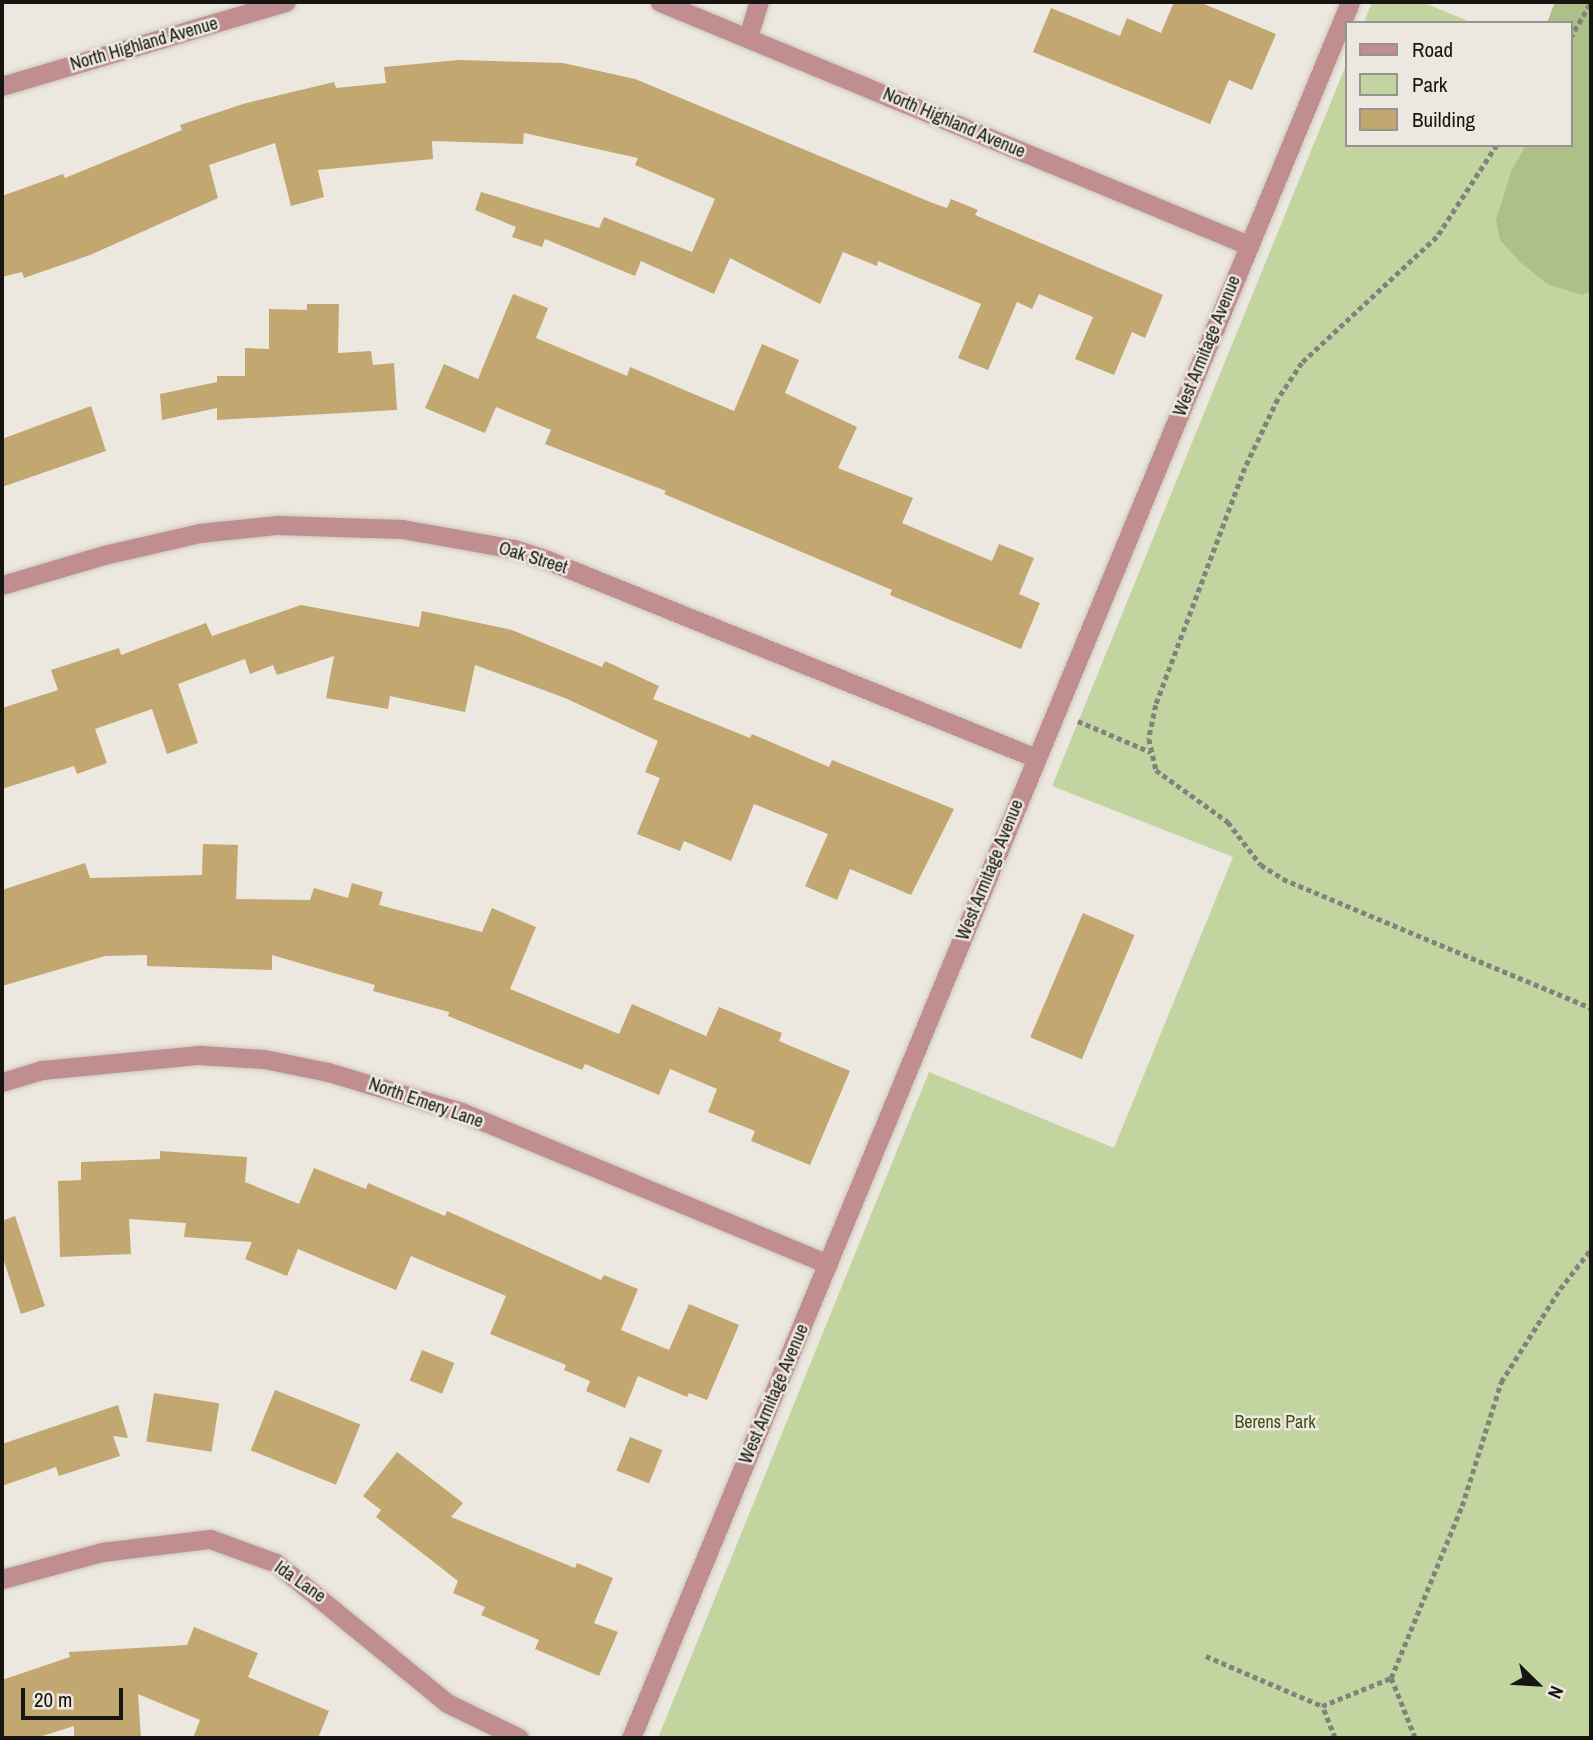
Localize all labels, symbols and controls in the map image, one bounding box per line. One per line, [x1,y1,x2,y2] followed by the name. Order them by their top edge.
[67,13,221,75] street label: North Highland Avenue
[1344,21,1572,147] legend
[1412,35,1453,64] text: Road
[1412,70,1447,99] text: Park
[879,83,1029,163] street label: North Highland Avenue
[1412,105,1475,134] text: Building
[1169,272,1245,420] street label: West Armitage Avenue
[496,537,570,579] street label: Oak Street
[952,796,1028,944] street label: West Armitage Avenue
[366,1073,486,1133] street label: North Emery Lane
[735,1320,813,1468] street label: West Armitage Avenue
[1234,1411,1316,1433] park label: Berens Park
[270,1557,330,1607] street label: Ida Lane
[1502,1649,1572,1719] north arrow
[24,1674,126,1718] scale bar
[1542,1682,1570,1703] text: N
[34,1685,72,1714] text: 20 m

